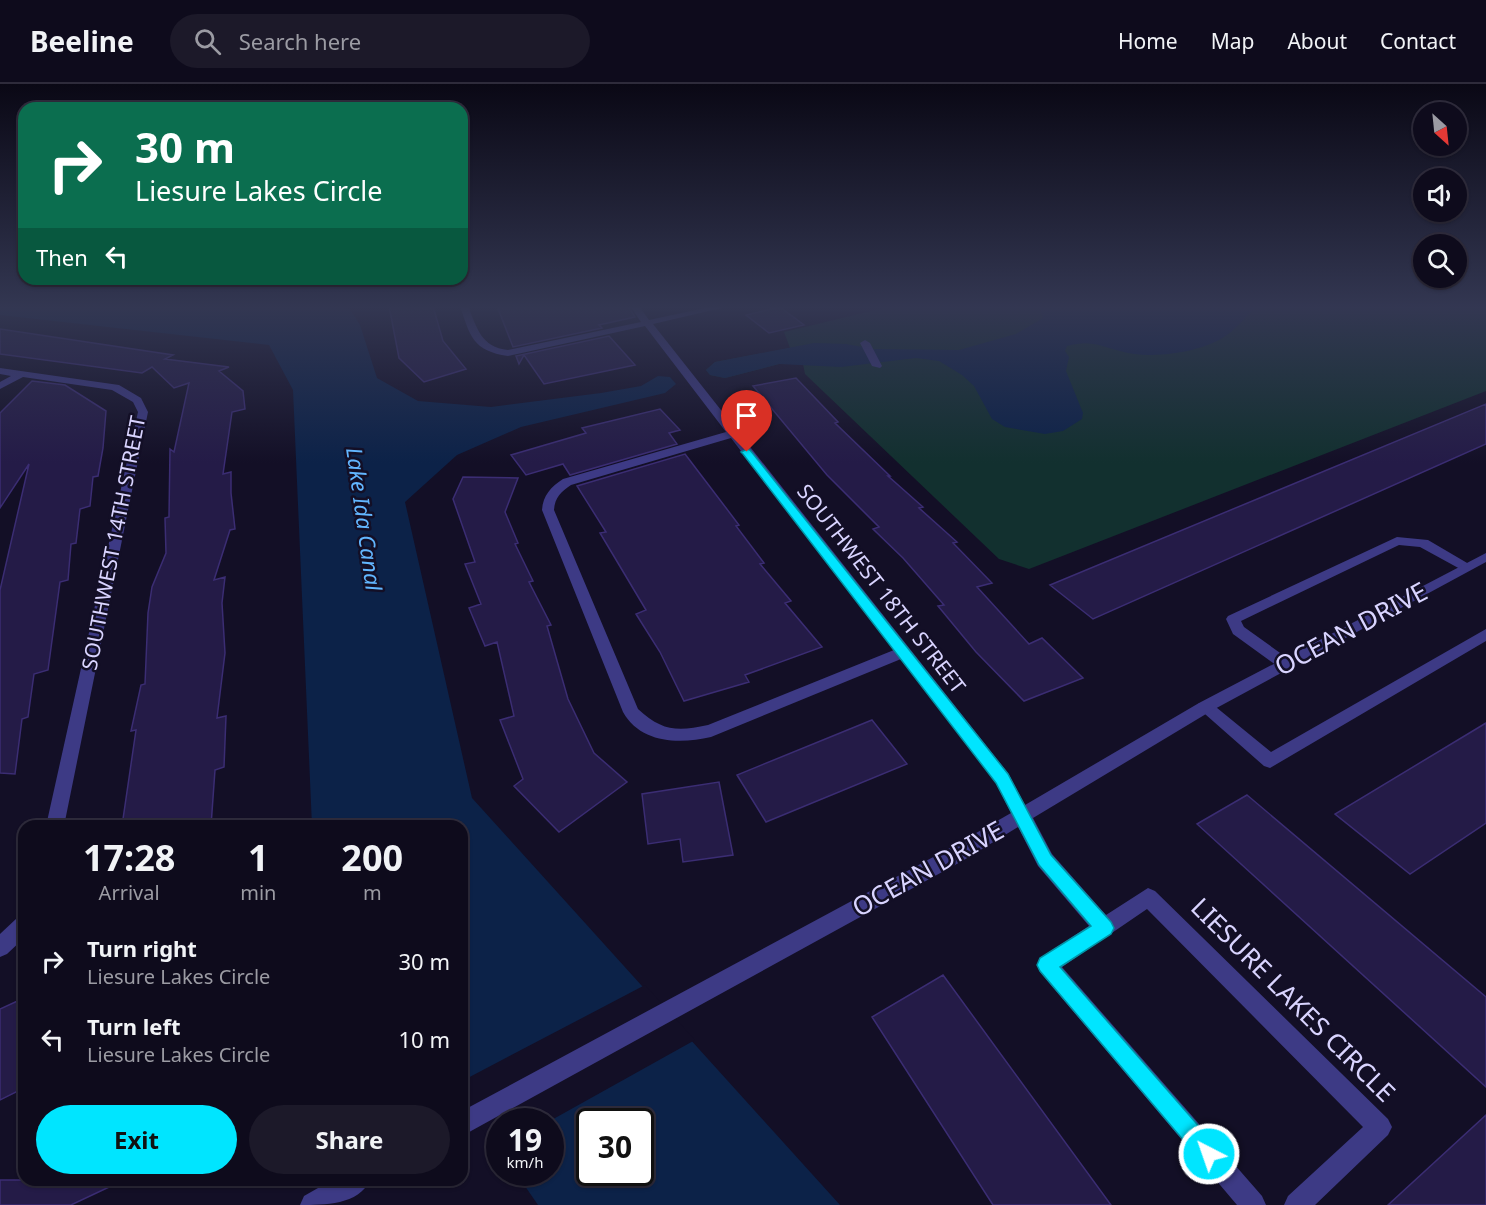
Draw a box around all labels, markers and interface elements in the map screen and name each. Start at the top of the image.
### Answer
search box [170,14,590,68]
text: Beeline [30,22,134,60]
icon: search [191,25,224,58]
text: Search here [239,26,361,56]
text: Home [1118,27,1178,55]
text: Map [1211,27,1254,55]
text: About [1287,27,1347,55]
text: Contact [1380,27,1456,55]
north arrow [1413,102,1467,156]
map controls [1413,102,1467,288]
text: 30 m [135,118,235,175]
icon: right [36,126,114,204]
button: sound [1413,168,1467,222]
text: Liesure Lakes Circle [135,172,383,209]
button: search [1413,234,1467,288]
icon: left [100,240,133,273]
text: Then [36,242,88,272]
pin [721,390,772,452]
icon: arrive [730,399,763,432]
street label: SOUTHWEST 14TH STREET [75,413,151,672]
water label: Lake Ida Canal [340,445,390,594]
street label: SOUTHWEST 18TH STREET [791,478,973,699]
street label: OCEAN DRIVE [1268,573,1433,684]
street label: OCEAN DRIVE [845,812,1010,925]
text: 17:28 [83,833,175,882]
text: 1 [248,833,269,882]
text: 200 [341,833,403,882]
text: Arrival [99,879,160,906]
text: min [240,879,276,906]
text: m [363,879,382,906]
street label: LIESURE LAKES CIRCLE [1184,889,1404,1109]
text: Turn right [87,933,197,963]
icon: right [36,945,69,978]
text: 30 m [399,946,450,976]
text: Liesure Lakes Circle [87,963,270,990]
text: Turn left [87,1011,181,1041]
icon: left [36,1023,69,1056]
text: 10 m [399,1024,450,1054]
text: Liesure Lakes Circle [87,1041,270,1068]
button: Exit [36,1105,237,1174]
button: Share [249,1105,450,1174]
speed limit sign: 30 [576,1108,654,1186]
text: 19 [508,1119,542,1160]
position arrow [1177,1122,1241,1186]
text: km/h [507,1152,543,1172]

